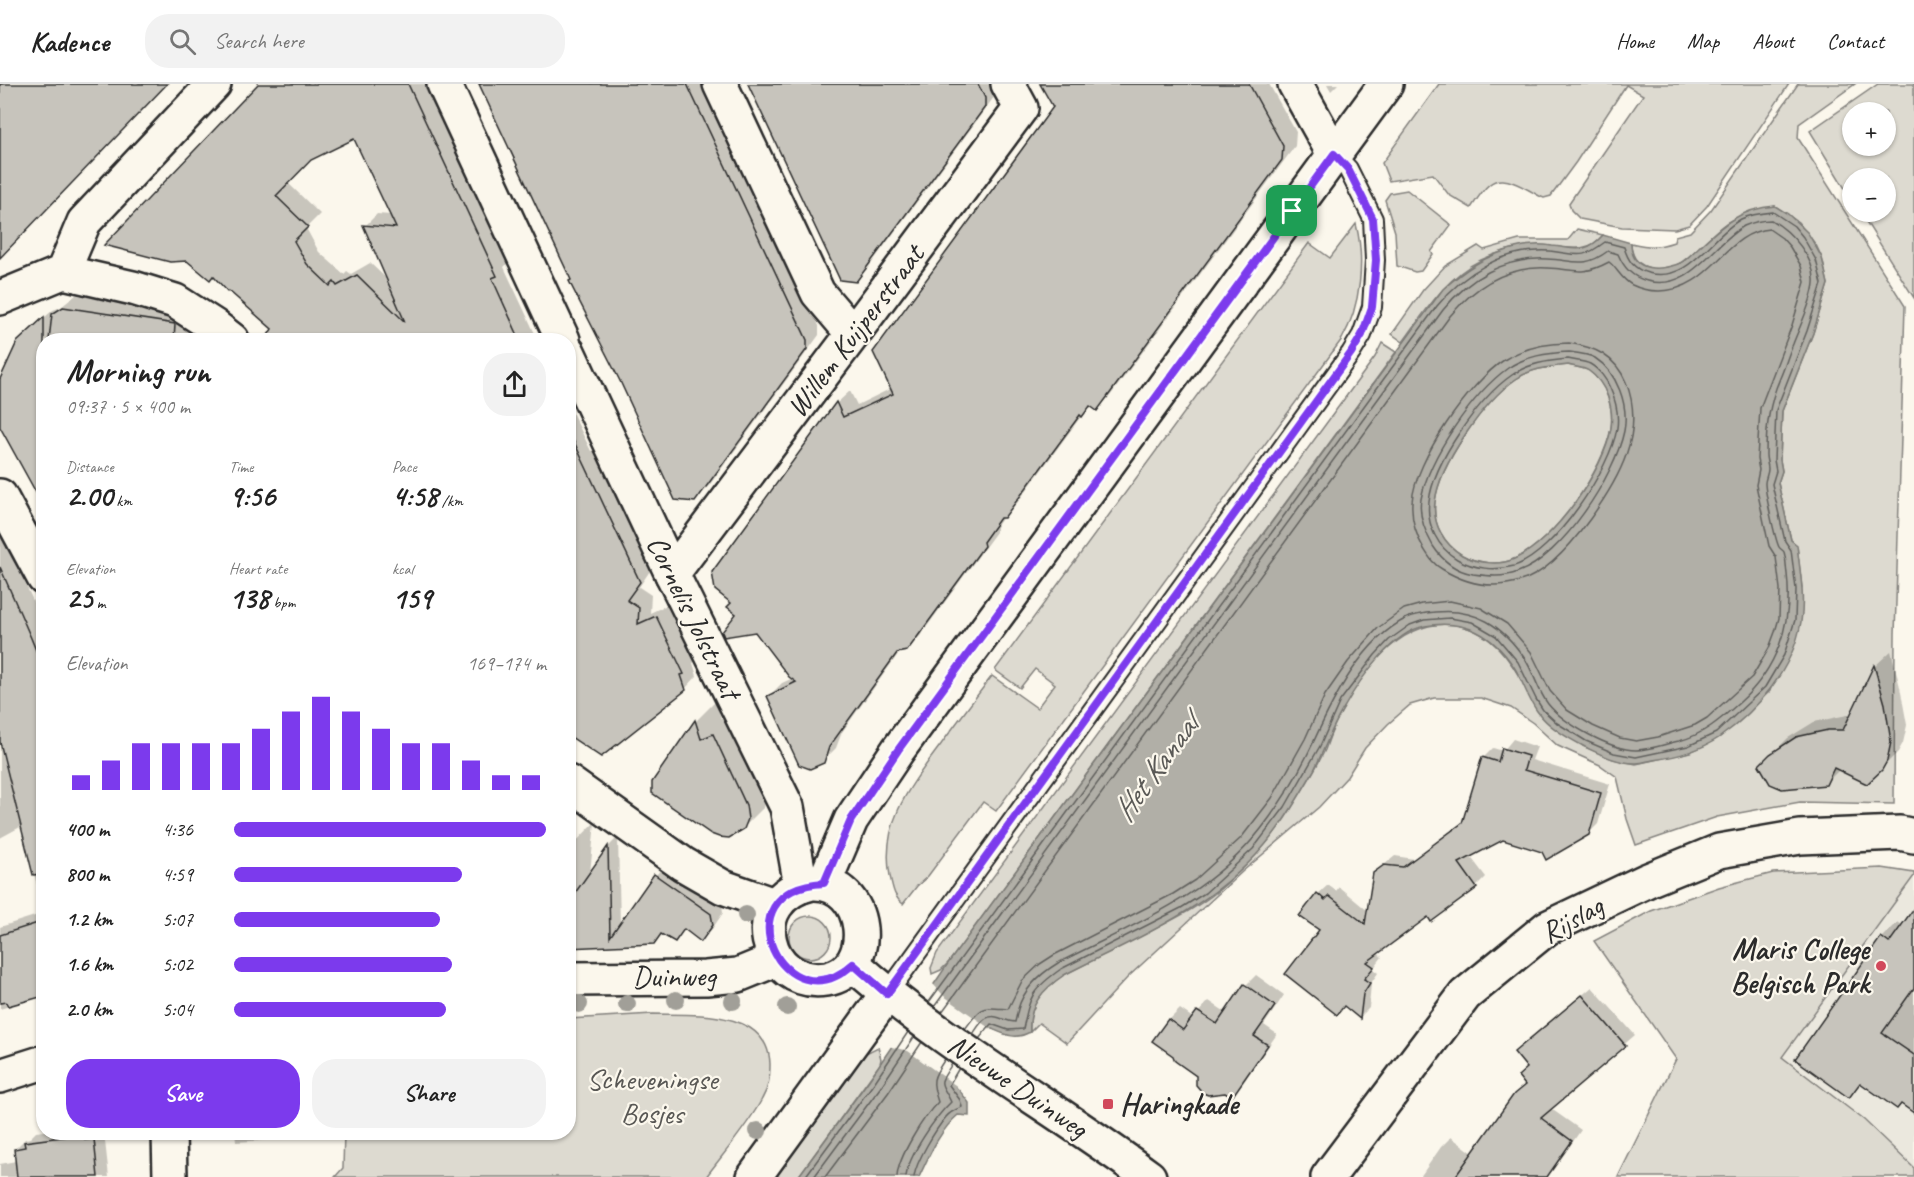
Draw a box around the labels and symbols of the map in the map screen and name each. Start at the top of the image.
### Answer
pin [1266,185,1317,236]
street label: Willem Kuijperstraat [778,235,934,425]
street label: Cornelis Jolstraat [638,529,752,708]
water label: Het Kanaal [1103,699,1214,829]
street label: Rijslag [1534,886,1611,952]
place label: Maris College Belgisch Park [1731,930,1872,1002]
street label: Duinweg [632,956,718,996]
marker: Maris College Belgisch Park [1874,959,1888,973]
street label: Nieuwe Duinweg [941,1025,1096,1148]
park label: Scheveningse Bosjes [587,1060,720,1132]
place label: Haringkade [1120,1085,1241,1123]
marker: Haringkade [1101,1097,1115,1111]

